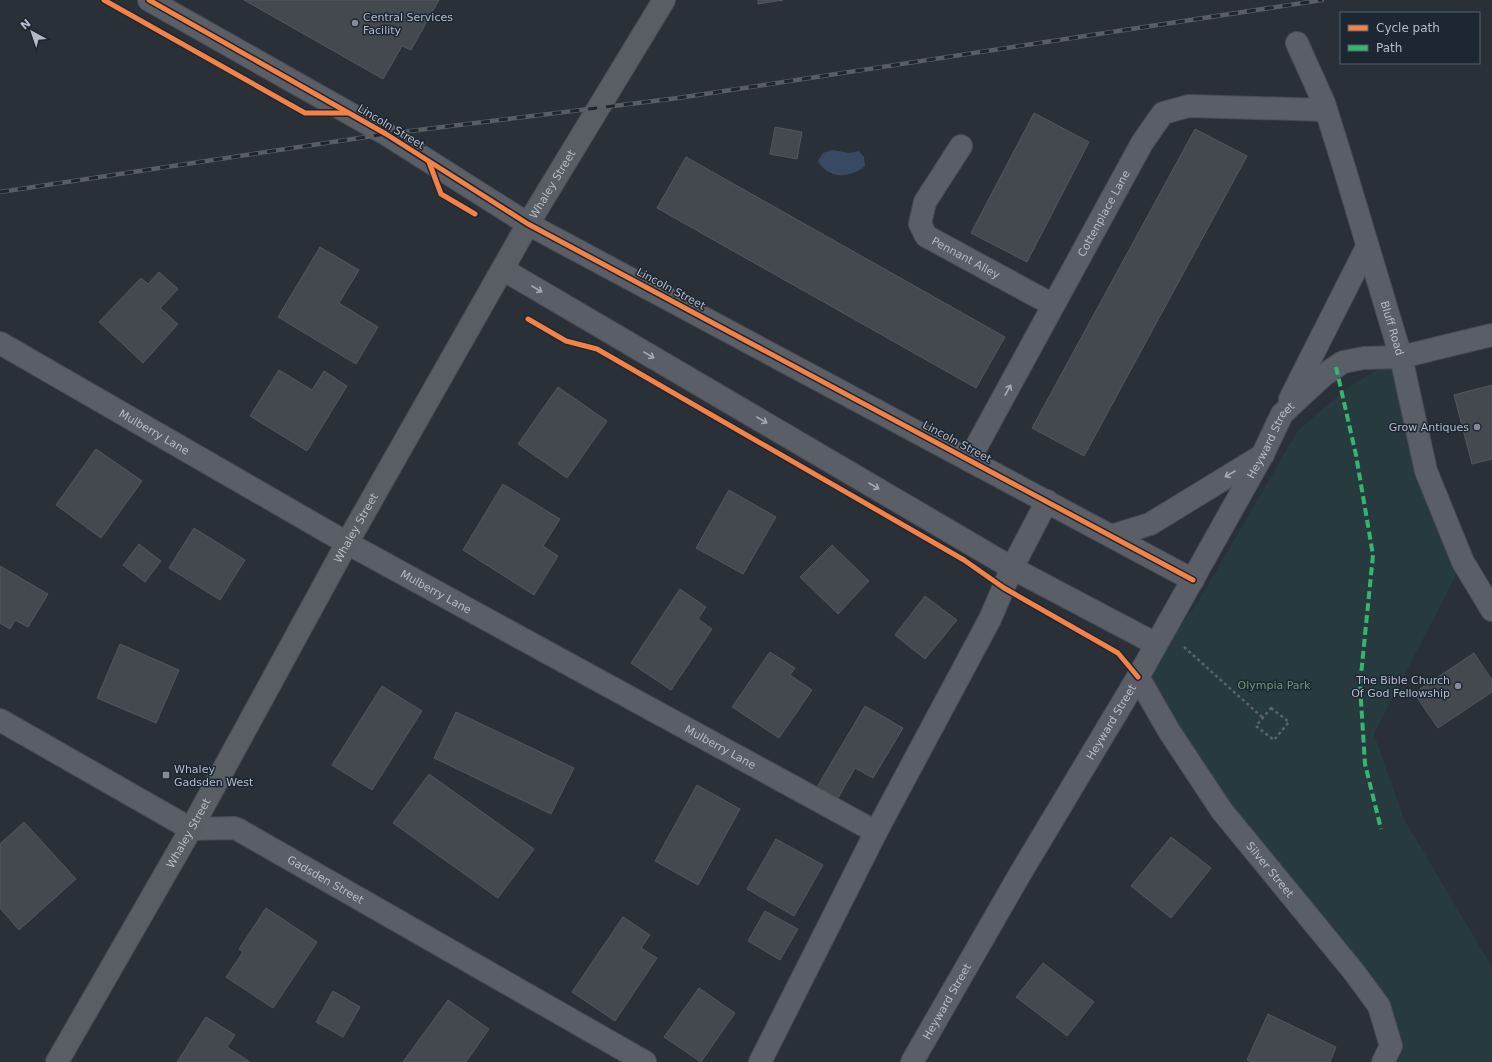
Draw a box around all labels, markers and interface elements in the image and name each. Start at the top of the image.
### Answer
place label: Central Services Facility [363,11,453,37]
north arrow [12,12,52,52]
legend [1340,12,1480,64]
text: N [18,17,34,33]
marker: Central Services Facility [350,18,360,28]
text: Cycle path [1376,21,1440,35]
text: Path [1376,41,1402,55]
street label: Lincoln Street [355,102,427,152]
street label: Whaley Street [526,147,578,221]
street label: Cottenplace Lane [1075,168,1133,259]
street label: Pennant Alley [930,234,1003,282]
street label: Lincoln Street [634,265,708,313]
one-way arrow [531,286,543,294]
street label: Bluff Road [1378,299,1407,357]
one-way arrow [643,351,655,359]
one-way arrow [1004,384,1012,396]
street label: Heyward Street [1244,399,1297,481]
street label: Mulberry Lane [117,407,192,457]
one-way arrow [756,417,768,425]
street label: Lincoln Street [920,418,994,466]
place label: Grow Antiques [1389,421,1469,434]
marker: Grow Antiques [1472,422,1482,432]
one-way arrow [1224,470,1236,478]
one-way arrow [868,482,880,490]
street label: Whaley Street [331,490,381,565]
street label: Mulberry Lane [398,567,474,616]
place label: The Bible Church Of God Fellowship [1351,674,1450,700]
park label: Olympia Park [1238,679,1311,692]
street label: Heyward Street [1083,681,1139,762]
marker: The Bible Church Of God Fellowship [1453,681,1463,691]
street label: Mulberry Lane [683,722,758,772]
place label: Whaley Gadsden West [174,763,254,789]
marker: Whaley Gadsden West [161,770,171,780]
street label: Whaley Street [164,795,213,870]
street label: Silver Street [1243,839,1297,900]
street label: Gadsden Street [285,853,367,907]
street label: Heyward Street [920,960,974,1042]

